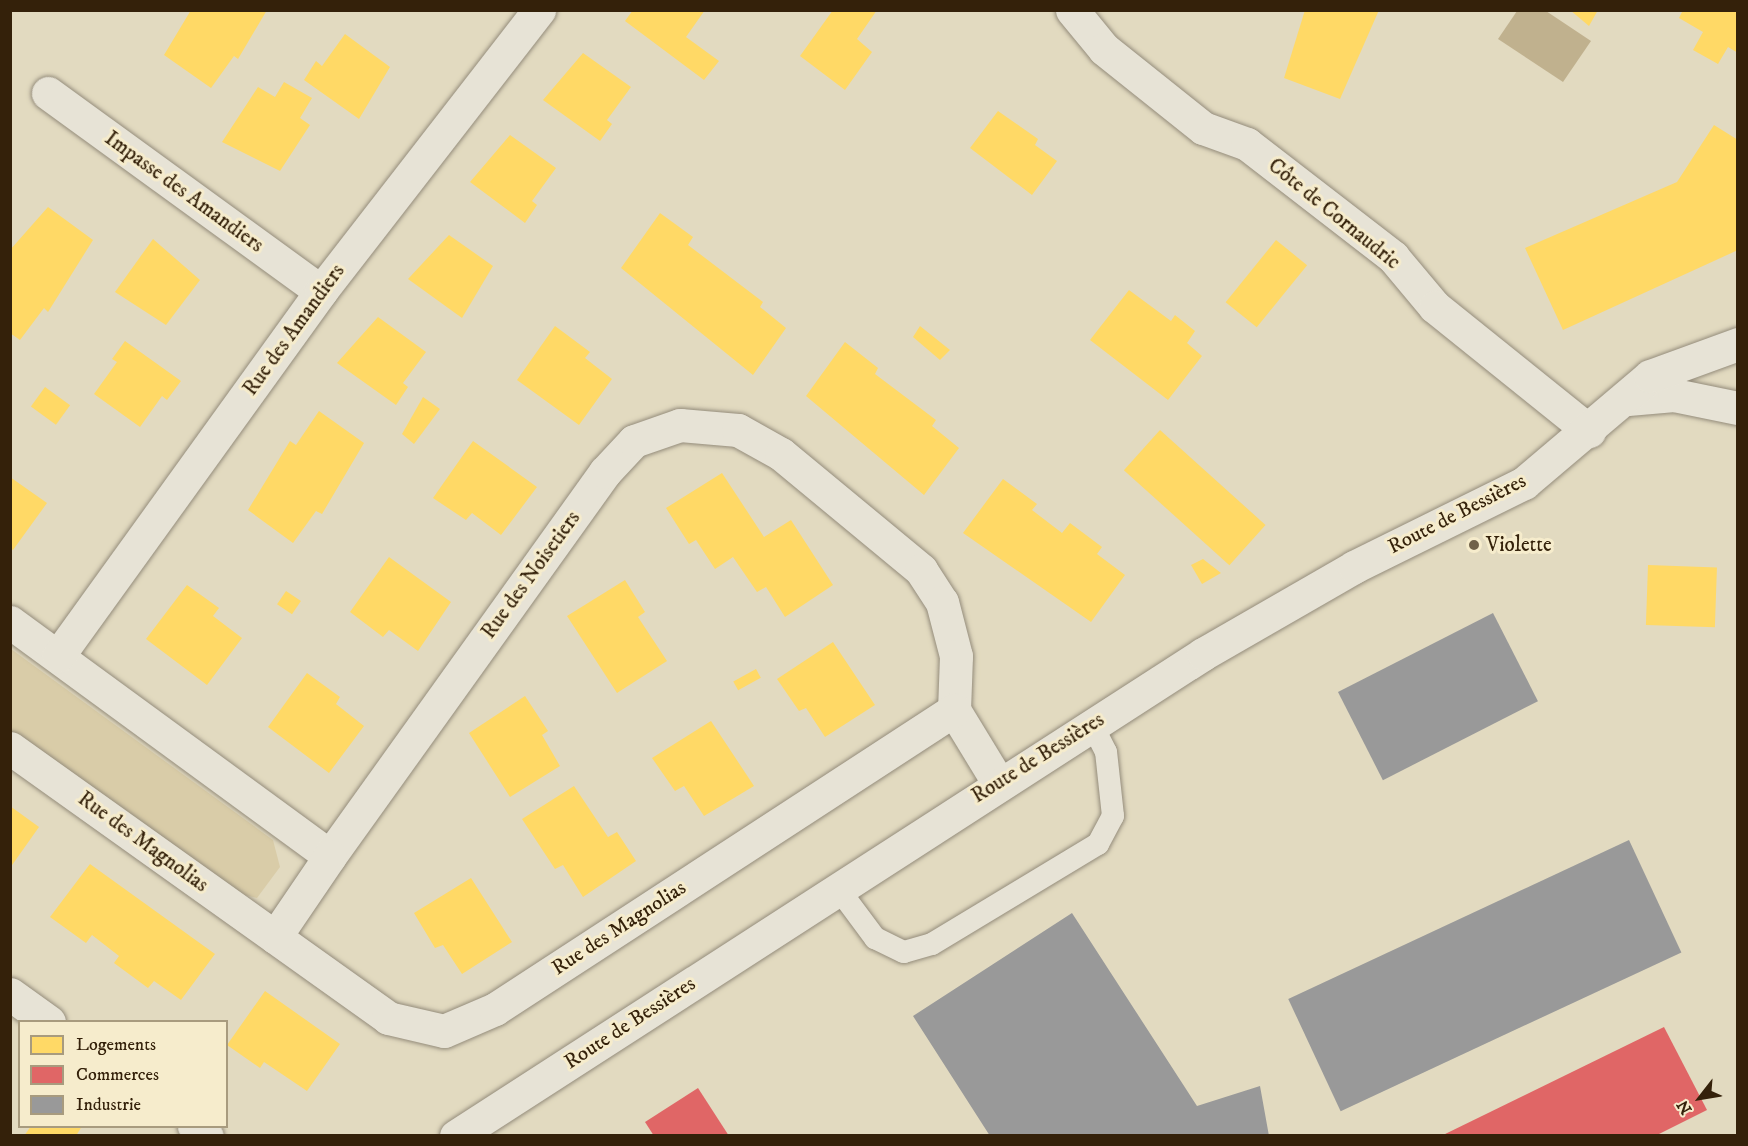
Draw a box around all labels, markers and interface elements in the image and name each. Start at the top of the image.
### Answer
street label: Impasse des Amandiers [100,126,268,258]
street label: Côte de Cornaudric [1263,153,1405,275]
street label: Rue des Amandiers [238,259,350,401]
street label: Route de Bessières [1384,468,1530,560]
street label: Rue des Noisetiers [476,506,586,644]
place label: Violette [1486,532,1552,558]
marker: Violette [1467,538,1481,552]
street label: Route de Bessières [967,707,1109,809]
street label: Rue des Magnolias [73,786,213,898]
street label: Rue des Magnolias [547,875,691,981]
street label: Route de Bessières [560,971,700,1075]
legend [18,1020,228,1128]
text: Logements [76,1034,156,1056]
text: Commerces [76,1064,159,1086]
north arrow [1670,1068,1730,1128]
text: Industrie [76,1094,141,1116]
text: N [1673,1096,1697,1118]

